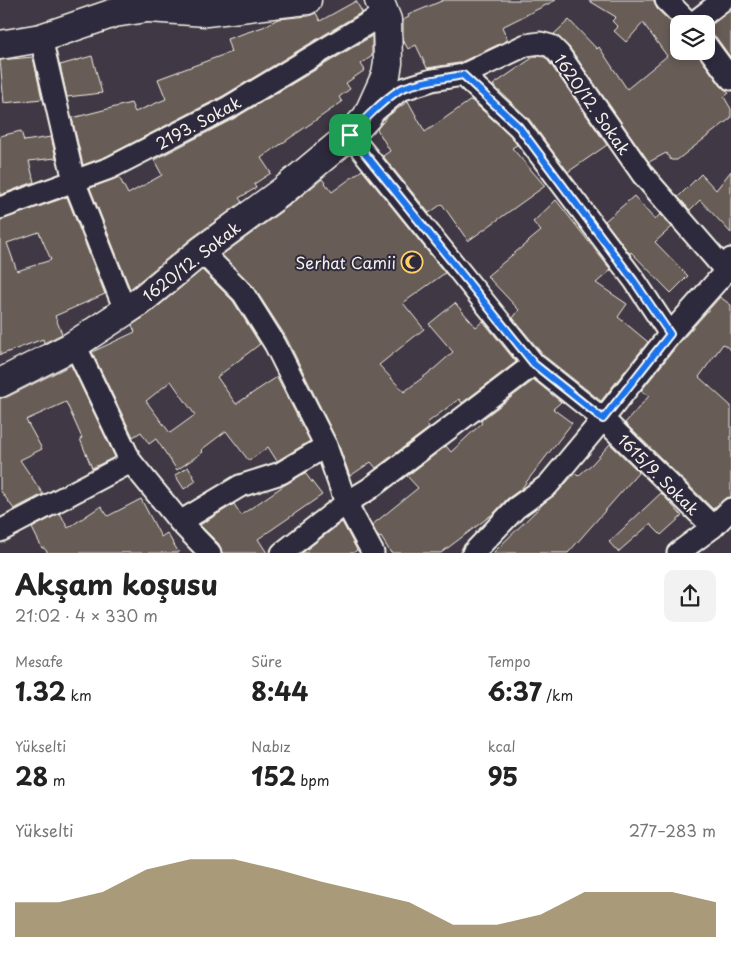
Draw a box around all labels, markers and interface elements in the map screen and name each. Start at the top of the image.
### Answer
map controls [670,15,715,60]
button: layers [670,15,715,60]
street label: 1620/12. Sokak [549,49,637,159]
street label: 2193. Sokak [151,89,245,155]
pin [329,114,371,156]
icon: arrive [336,121,364,149]
street label: 1620/12. Sokak [137,215,245,307]
place label: Serhat Camii [295,250,396,274]
mosque icon: Serhat Camii [400,250,424,274]
street label: 1615/9. Sokak [613,428,705,520]
text: Akşam koşusu [15,562,218,605]
button: share [664,570,716,622]
text: 21:02 · 4 × 330 m [15,603,158,627]
text: Mesafe [15,651,63,672]
text: Süre [251,651,282,672]
text: Tempo [488,651,530,672]
text: 1.32 [15,672,66,710]
text: 8:44 [251,672,309,710]
text: 6:37 [488,672,542,710]
text: km [66,685,92,706]
text: /km [542,685,573,706]
text: Yükselti [15,736,66,757]
text: Nabız [251,736,290,757]
text: kcal [488,736,516,757]
text: 28 [15,757,48,795]
text: 152 [251,757,296,795]
text: 95 [488,757,518,795]
text: m [48,770,66,791]
text: bpm [296,770,330,791]
text: Yükselti [15,818,73,842]
text: 277–283 m [629,818,716,842]

